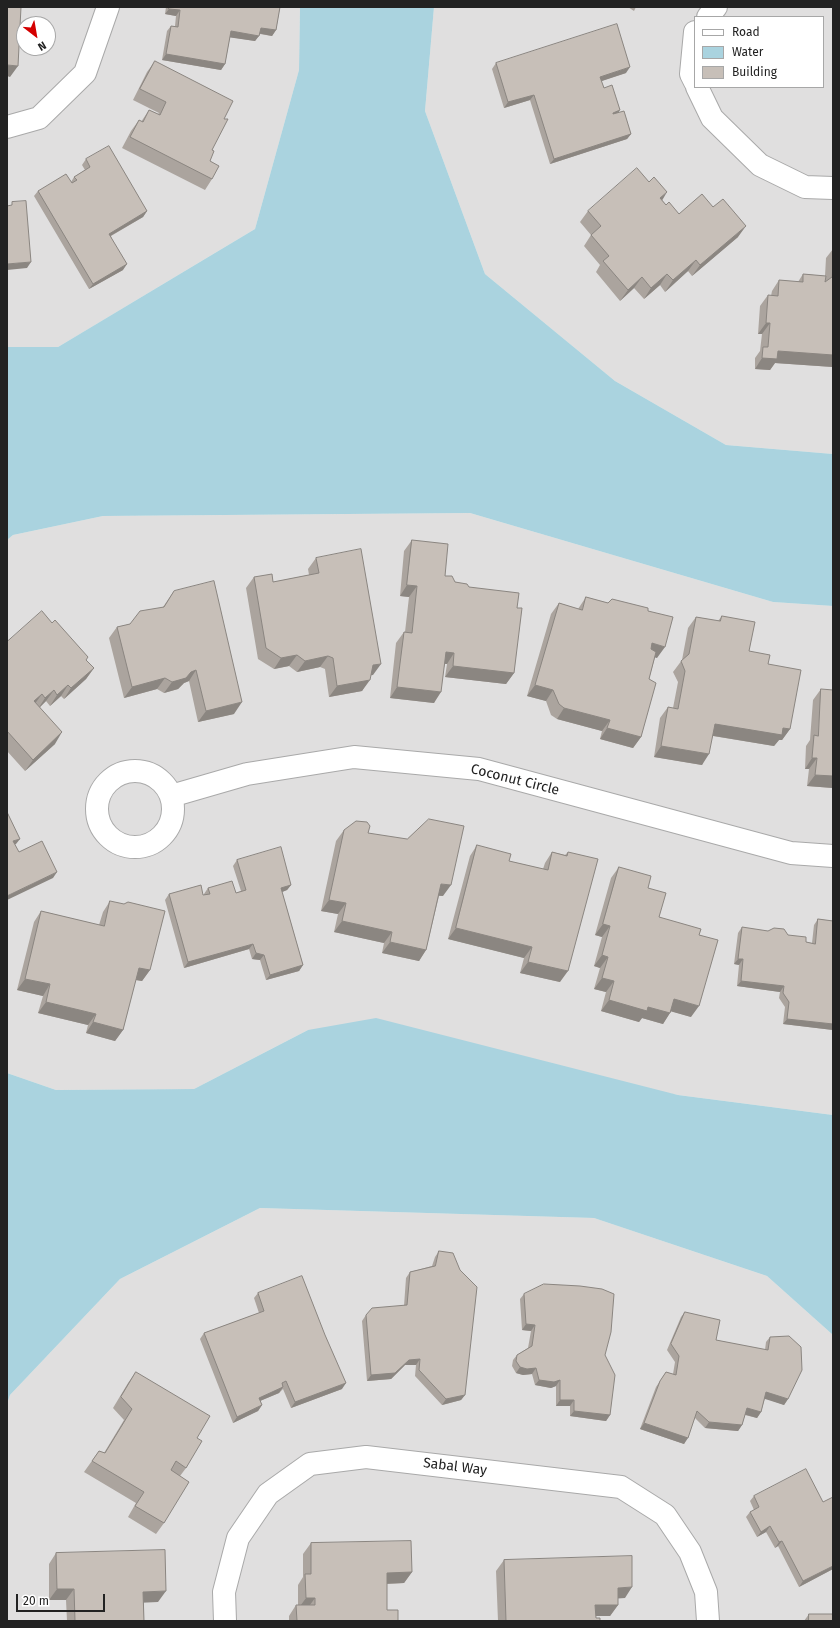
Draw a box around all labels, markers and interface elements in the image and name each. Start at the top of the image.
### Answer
north arrow [16,16,56,56]
legend [694,16,824,88]
text: Road [732,25,760,39]
text: N [35,38,48,53]
text: Water [732,45,763,59]
text: Building [732,65,777,79]
street label: Coconut Circle [469,761,561,799]
street label: Sabal Way [422,1455,488,1479]
scale bar [18,1586,107,1612]
text: 20 m [23,1594,49,1608]

